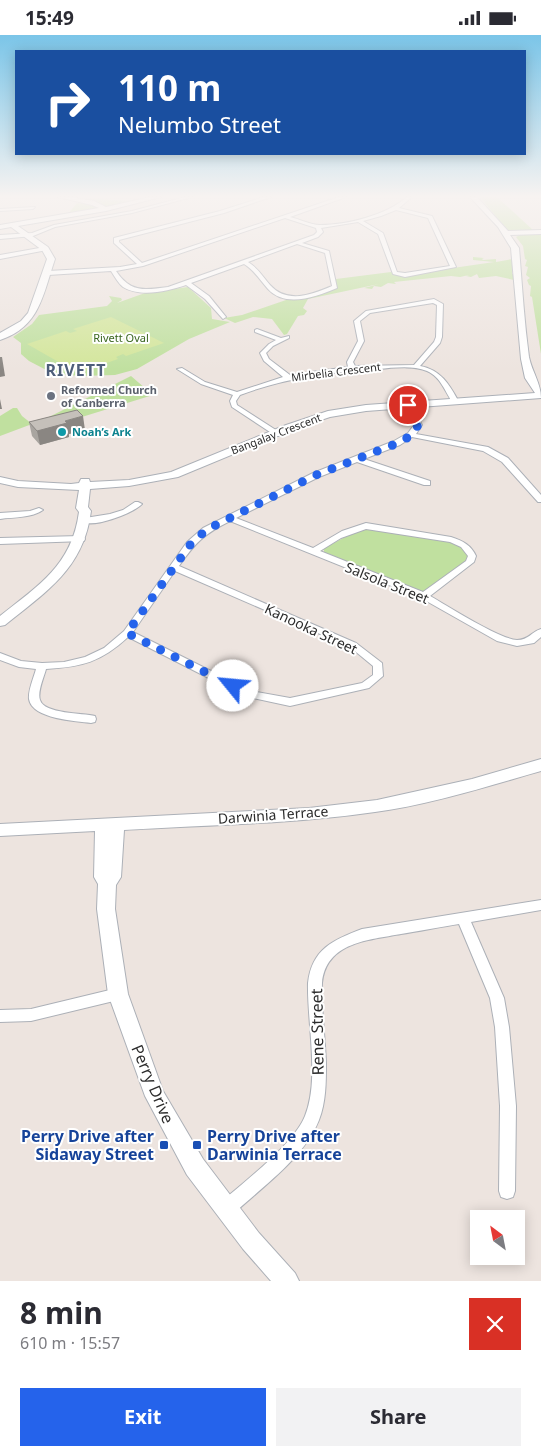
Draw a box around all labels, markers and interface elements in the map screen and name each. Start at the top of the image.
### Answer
text: 15:49 [25,5,74,31]
text: 110 m [118,64,221,111]
icon: right [35,70,100,135]
text: Nelumbo Street [118,109,281,139]
park label: Rivett Oval [93,330,149,345]
district label: RIVETT [46,359,106,381]
street label: Mirbelia Crescent [290,359,382,384]
place label: Reformed Church of Canberra [61,382,157,410]
pin [387,384,429,426]
marker: Reformed Church of Canberra [45,390,57,402]
icon: arrive [394,391,422,419]
street label: Bangalay Crescent [229,409,323,458]
place label: Noah’s Ark [72,424,131,439]
marker: Noah’s Ark [56,426,68,438]
street label: Salsola Street [343,557,432,608]
street label: Kanooka Street [262,599,361,658]
position arrow [206,659,258,711]
street label: Darwinia Terrace [217,801,329,828]
street label: Rene Street [305,988,329,1076]
street label: Perry Drive [127,1041,179,1127]
place label: Perry Drive after Sidaway Street [21,1125,154,1165]
place label: Perry Drive after Darwinia Terrace [207,1125,342,1165]
marker: Perry Drive after Sidaway Street [158,1139,170,1151]
marker: Perry Drive after Darwinia Terrace [191,1139,203,1151]
north arrow [470,1210,525,1265]
map controls [470,1210,525,1265]
text: 8 min [20,1292,103,1333]
button: close [469,1298,521,1350]
text: 610 m · 15:57 [20,1332,120,1354]
button: Exit [20,1388,266,1446]
button: Share [276,1388,521,1446]

